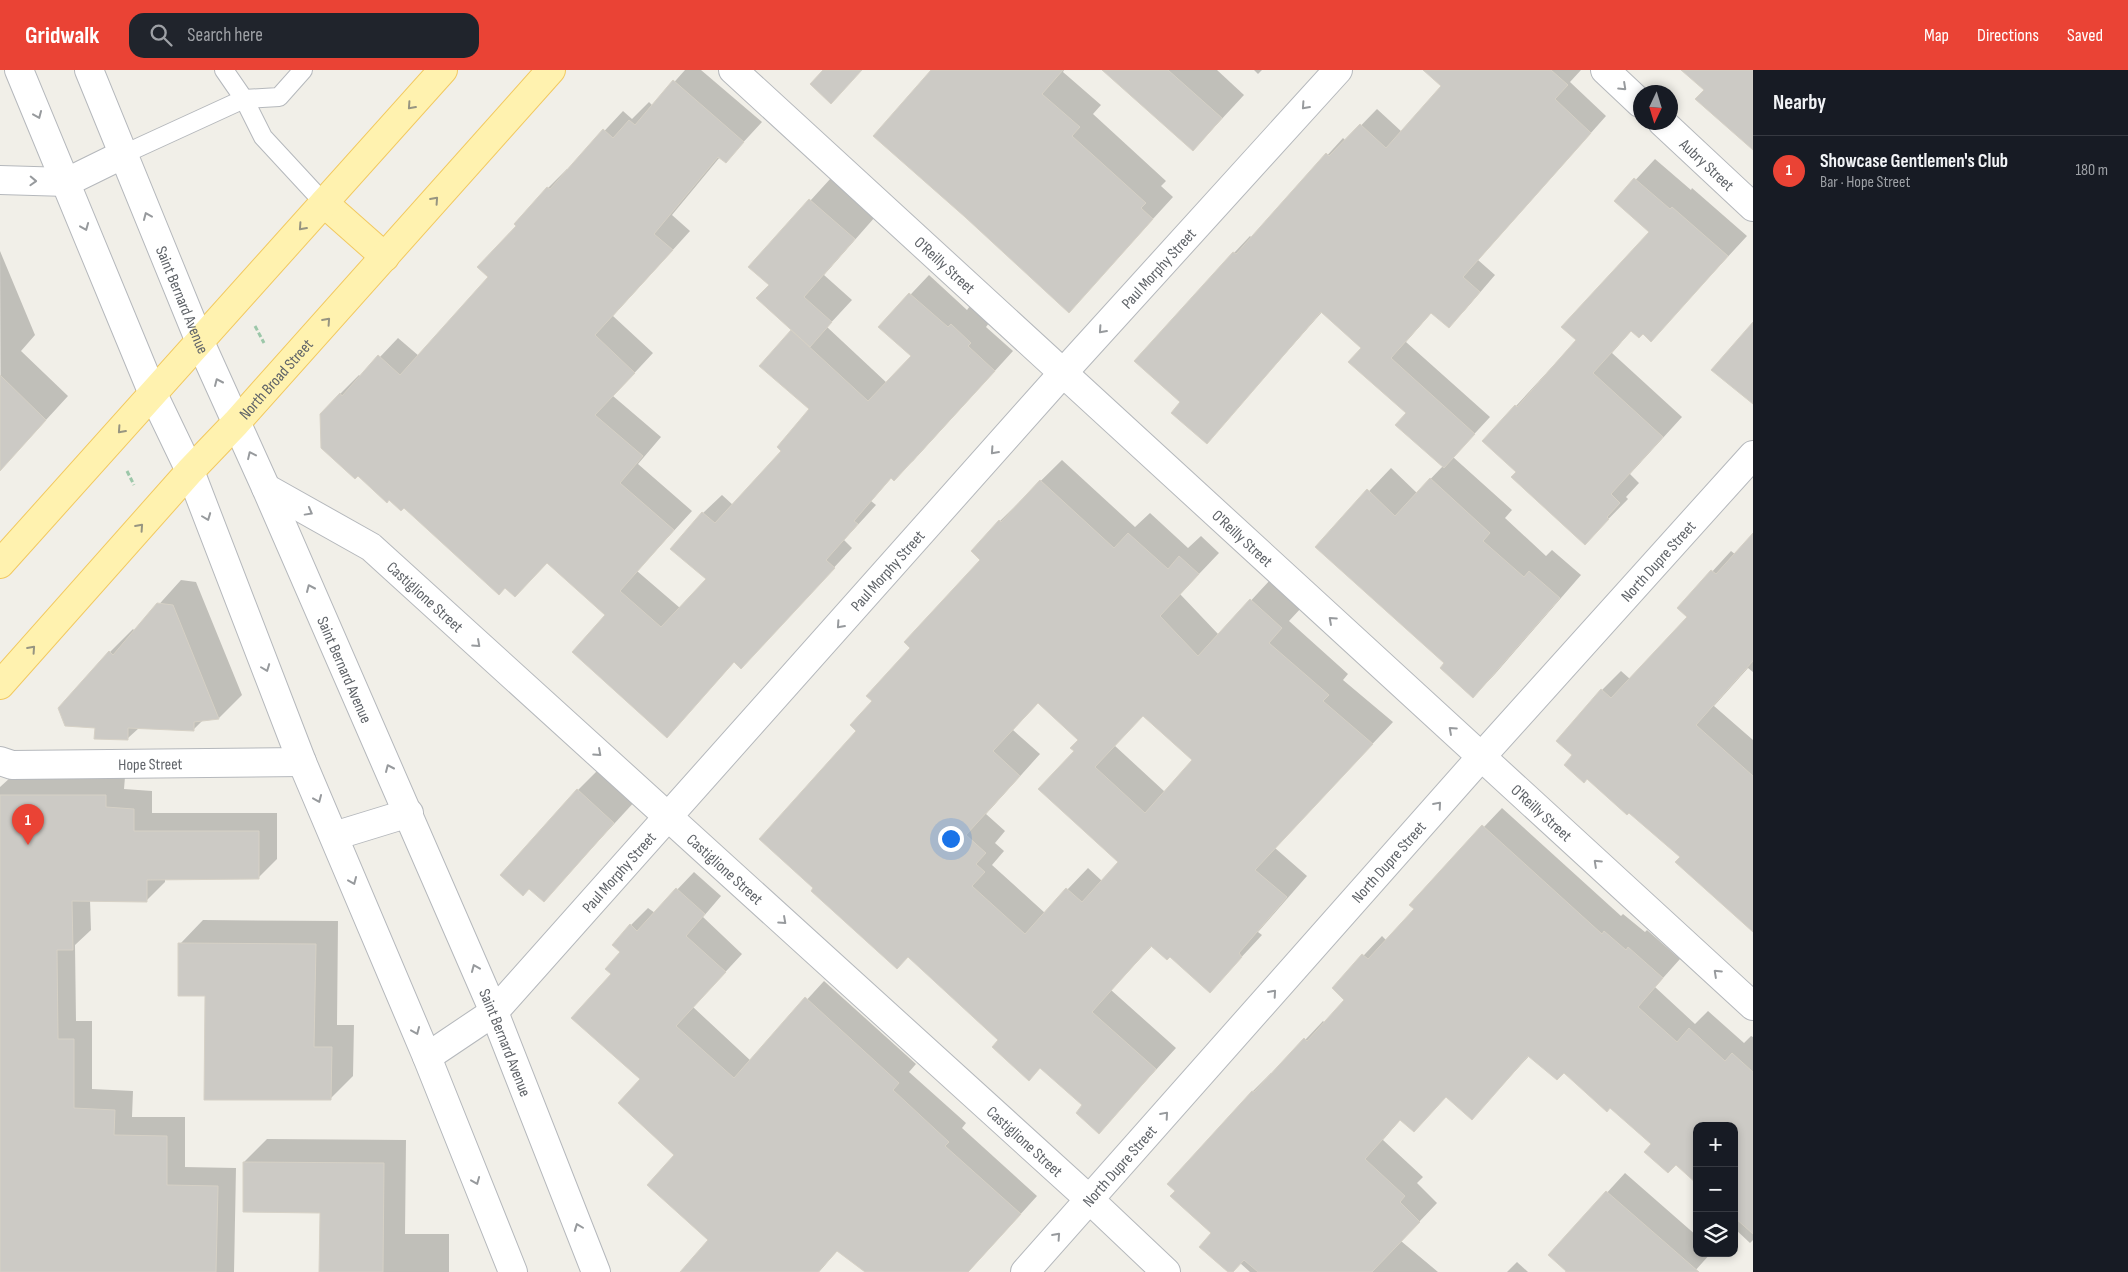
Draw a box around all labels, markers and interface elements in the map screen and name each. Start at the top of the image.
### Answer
search box [129,13,479,58]
text: Gridwalk [25,21,99,50]
icon: search [147,21,175,49]
text: Search here [187,24,263,47]
text: Map [1924,25,1949,46]
text: Directions [1977,25,2039,46]
text: Saved [2067,25,2103,46]
one-way arrow [1617,81,1626,90]
north arrow [1633,85,1678,130]
text: Nearby [1773,90,1826,115]
one-way arrow [407,101,416,110]
one-way arrow [1302,101,1311,110]
one-way arrow [32,110,43,119]
street label: Aubry Street [1674,135,1738,195]
text: Showcase Gentlemen's Club [1820,150,2008,173]
text: 1 [1786,161,1792,180]
text: 180 m [2075,161,2108,180]
text: Bar · Hope Street [1820,173,1910,192]
one-way arrow [30,176,38,186]
one-way arrow [429,196,438,205]
one-way arrow [143,212,154,221]
one-way arrow [299,222,308,231]
one-way arrow [80,223,90,231]
street label: Paul Morphy Street [1118,225,1201,313]
street label: O'Reilly Street [910,233,979,298]
street label: Saint Bernard Avenue [151,244,212,357]
one-way arrow [321,317,330,326]
one-way arrow [1099,325,1108,334]
street label: North Broad Street [236,336,317,424]
one-way arrow [214,378,224,387]
one-way arrow [118,425,127,434]
one-way arrow [991,446,1000,455]
one-way arrow [247,451,258,460]
one-way arrow [303,506,312,516]
street label: O'Reilly Street [1208,506,1276,572]
one-way arrow [201,512,211,521]
street label: North Dupre Street [1618,517,1700,606]
one-way arrow [134,524,143,533]
street label: Paul Morphy Street [847,527,929,616]
street label: Castiglione Street [382,558,467,637]
one-way arrow [305,584,316,593]
street label: Saint Bernard Avenue [312,614,375,726]
one-way arrow [1328,617,1337,626]
one-way arrow [837,620,846,629]
one-way arrow [472,638,481,647]
one-way arrow [27,645,36,654]
one-way arrow [260,663,270,672]
one-way arrow [1448,727,1457,736]
one-way arrow [592,747,601,756]
street label: Hope Street [118,755,183,775]
one-way arrow [385,764,396,773]
street label: O'Reilly Street [1507,781,1575,846]
one-way arrow [312,794,323,803]
one-way arrow [1432,802,1441,811]
pin: 1 [12,804,44,845]
street label: North Dupre Street [1348,818,1430,907]
your location [938,826,964,852]
street label: Paul Morphy Street [579,829,661,917]
street label: Castiglione Street [682,830,766,909]
one-way arrow [1594,860,1603,869]
one-way arrow [346,876,357,885]
one-way arrow [777,915,786,924]
one-way arrow [471,964,482,973]
one-way arrow [1714,970,1723,979]
street label: Saint Bernard Avenue [474,986,534,1100]
one-way arrow [1267,989,1276,998]
one-way arrow [409,1026,420,1035]
street label: Castiglione Street [982,1103,1066,1182]
one-way arrow [1160,1111,1169,1120]
street label: North Dupre Street [1079,1122,1161,1211]
map controls [1693,1122,1738,1257]
button: + [1693,1122,1738,1167]
button: − [1693,1167,1738,1212]
one-way arrow [471,1177,481,1185]
button: layers [1693,1212,1738,1257]
one-way arrow [574,1223,584,1231]
one-way arrow [1051,1232,1060,1241]

